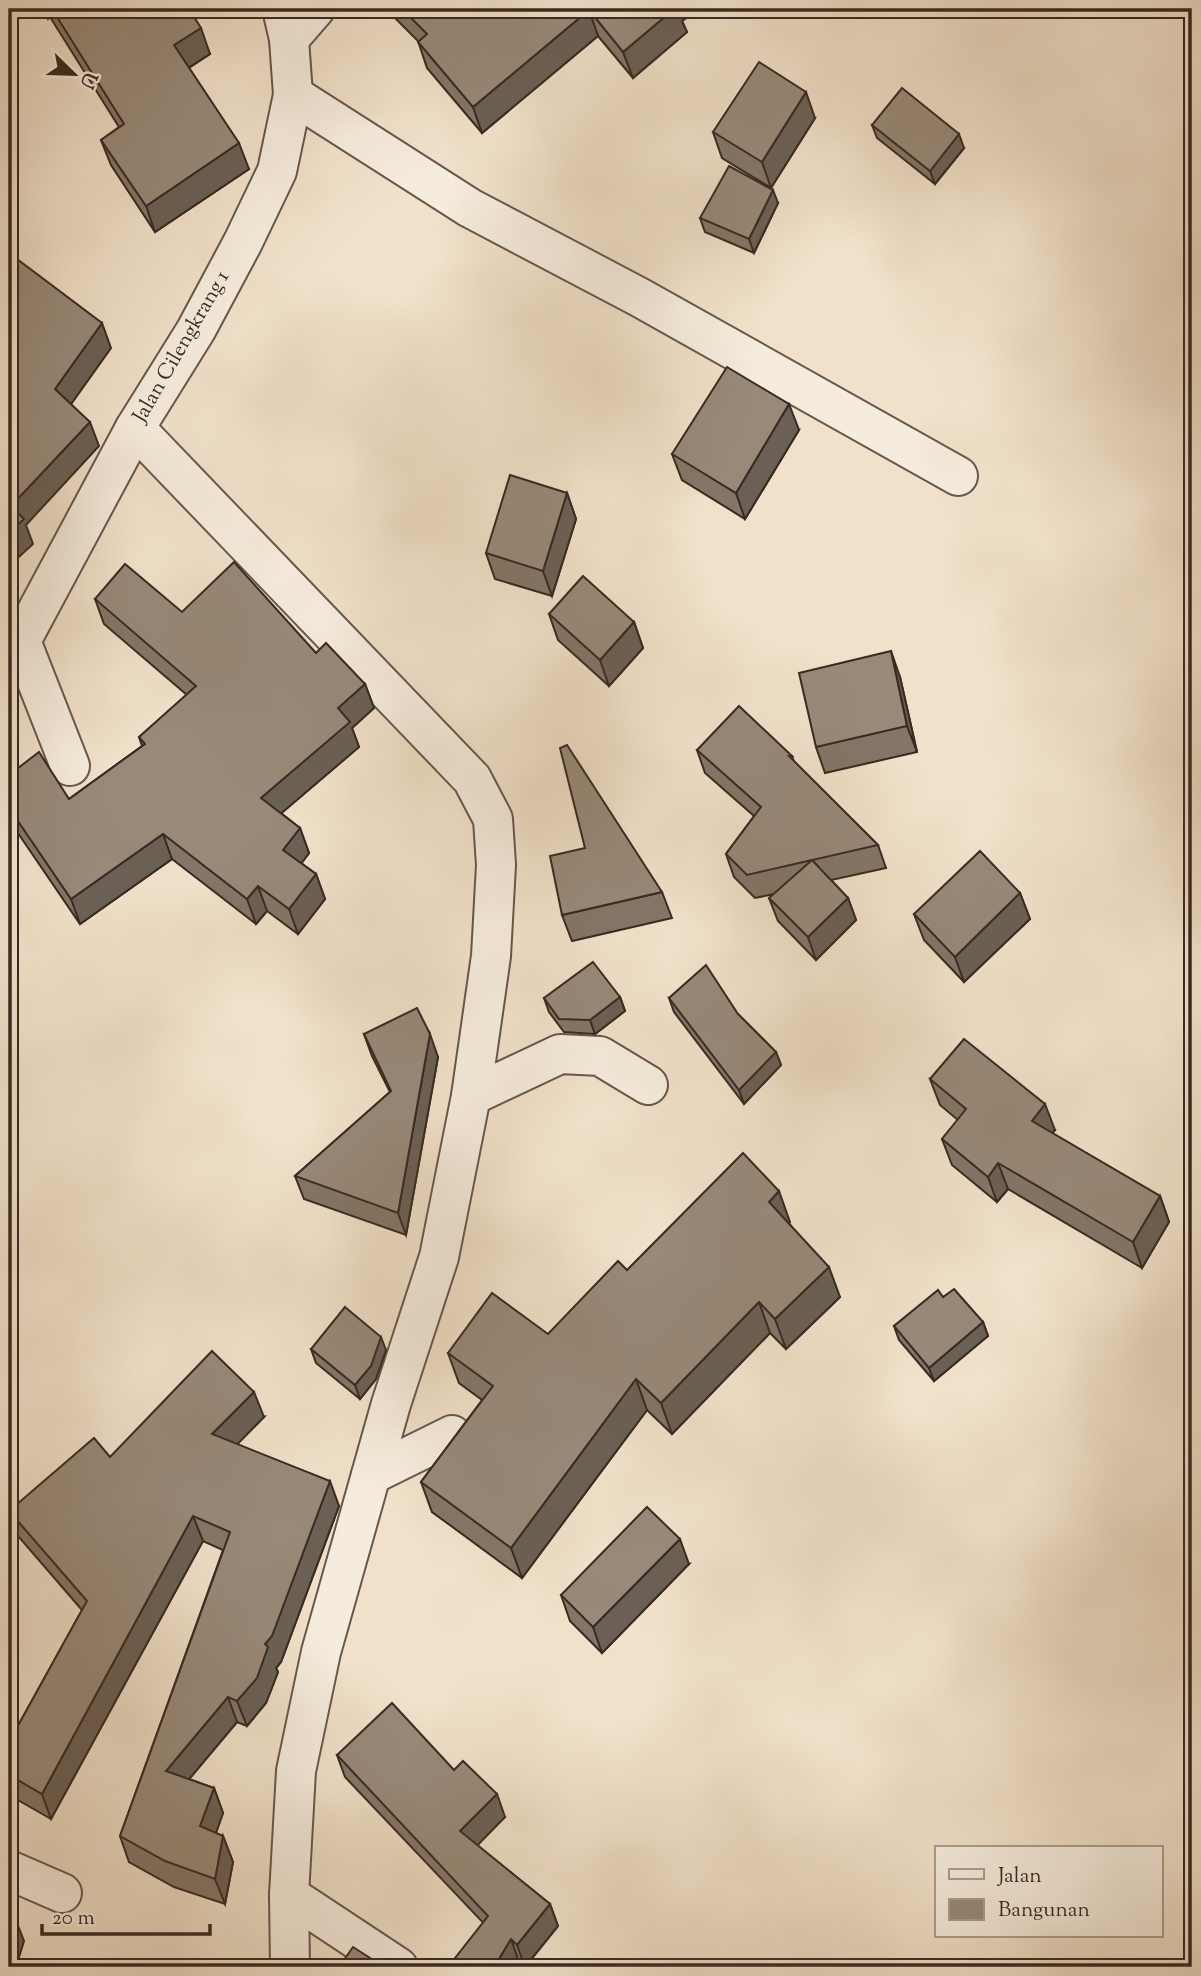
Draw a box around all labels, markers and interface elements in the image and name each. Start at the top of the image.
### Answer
north arrow [38,38,108,108]
text: U [72,67,103,93]
street label: Jalan Cilengkrang 1 [126,265,238,430]
legend [935,1846,1162,1938]
text: Jalan [997,1862,1042,1892]
scale bar [42,1892,210,1936]
text: Bangunan [998,1896,1090,1926]
text: 20 m [52,1904,95,1934]

